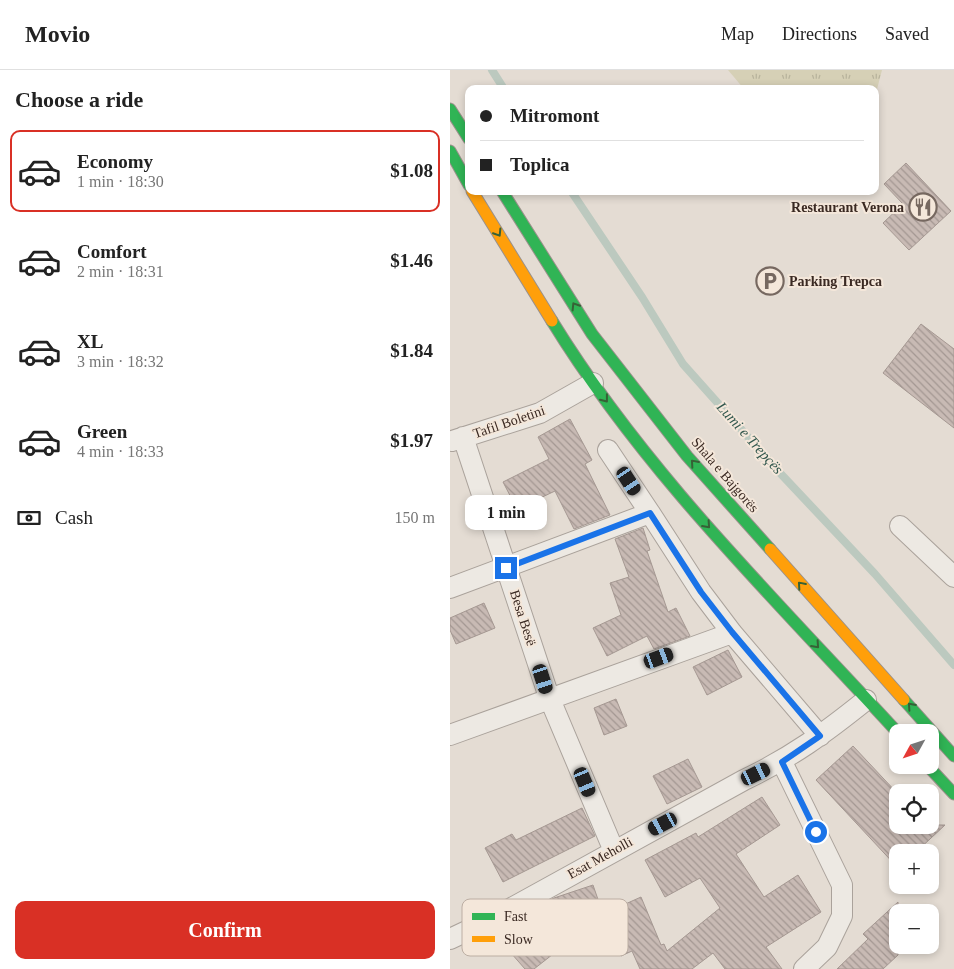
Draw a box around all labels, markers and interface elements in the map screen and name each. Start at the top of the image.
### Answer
text: Movio [25,21,90,47]
text: Map [721,24,754,44]
text: Directions [782,24,857,44]
text: Saved [885,24,929,44]
text: Choose a ride [15,87,143,112]
text: Mitromont [510,105,599,126]
icon: car [17,149,62,194]
text: Economy [77,151,153,172]
text: Toplica [510,154,570,175]
text: $1.08 [390,160,433,181]
text: 1 min · 18:30 [77,173,164,190]
restaurant icon: Restaurant Verona [908,192,938,222]
place label: Restaurant Verona [791,200,904,215]
one-way arrow [492,227,501,236]
icon: car [17,239,62,284]
text: Comfort [77,241,147,262]
text: $1.46 [390,250,433,271]
text: 2 min · 18:31 [77,263,164,280]
parking icon: Parking Trepca [755,266,785,296]
place label: Parking Trepca [789,274,882,289]
one-way arrow [571,303,581,312]
icon: car [17,329,62,374]
text: XL [77,331,103,352]
text: $1.84 [390,340,433,361]
text: 3 min · 18:32 [77,353,164,370]
one-way arrow [599,393,607,402]
water label: Lumi e Trepçës [713,398,787,477]
street label: Tafil Boletini [471,403,547,441]
icon: car [17,419,62,464]
text: Green [77,421,127,442]
text: $1.97 [390,430,433,451]
street label: Shala e Bajgorës [688,435,762,515]
text: 4 min · 18:33 [77,443,164,460]
one-way arrow [691,460,700,469]
car [614,464,643,498]
callout: 1 min [465,496,547,530]
icon: cash [15,504,43,532]
text: 1 min [487,504,525,521]
text: Cash [55,507,93,528]
text: 150 m [395,509,435,526]
one-way arrow [701,519,710,528]
route end [495,557,517,579]
one-way arrow [798,582,807,591]
street label: Besa Besë [507,588,539,648]
one-way arrow [811,639,820,648]
car [642,646,675,670]
car [531,662,554,696]
one-way arrow [907,702,916,711]
north arrow [889,724,939,774]
map controls [889,724,939,954]
car [739,761,772,787]
car [572,765,597,799]
button: locate [889,784,939,834]
car [646,810,679,838]
route start [805,821,827,843]
street label: Esat Meholli [565,834,635,882]
button: + [889,844,939,894]
legend [462,899,628,956]
button: Confirm [15,901,435,959]
button: − [889,904,939,954]
text: Fast [504,909,527,924]
text: Slow [504,932,534,947]

